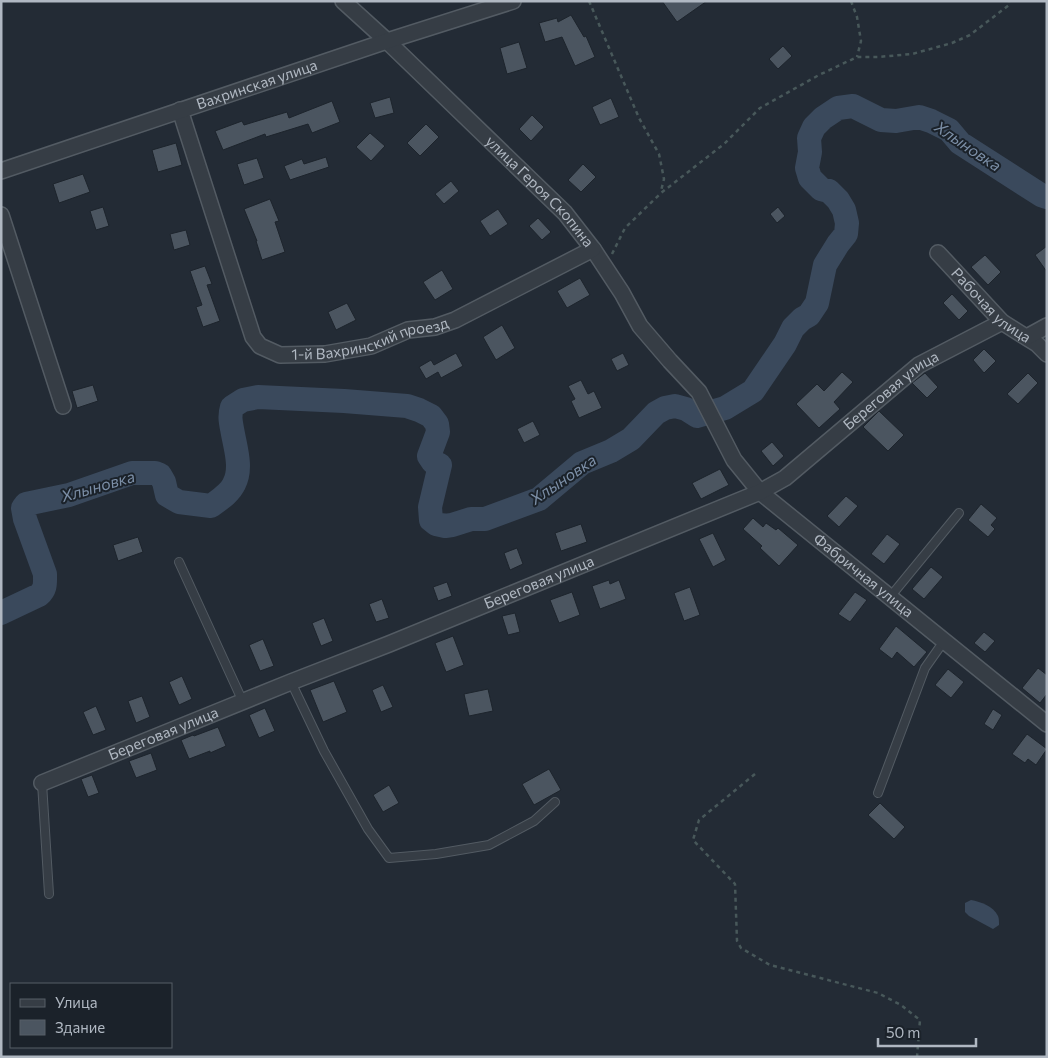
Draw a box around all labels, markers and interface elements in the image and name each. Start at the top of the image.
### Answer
street label: Вахринская улица [194,55,319,113]
water label: Хлыновка [931,116,1005,175]
street label: улица Героя Скопина [482,131,598,250]
street label: Рабочая улица [948,263,1035,346]
street label: 1-й Вахринский проезд [291,313,451,363]
street label: Береговая улица [839,347,941,433]
water label: Хлыновка [525,450,599,508]
water label: Хлыновка [58,466,137,505]
street label: Фабричная улица [810,529,918,620]
street label: Береговая улица [481,551,596,612]
street label: Береговая улица [105,702,221,763]
legend [10,983,172,1048]
text: Улица [55,993,97,1011]
scale bar [878,1016,976,1048]
text: Здание [55,1018,105,1036]
text: 50 m [886,1023,920,1041]

